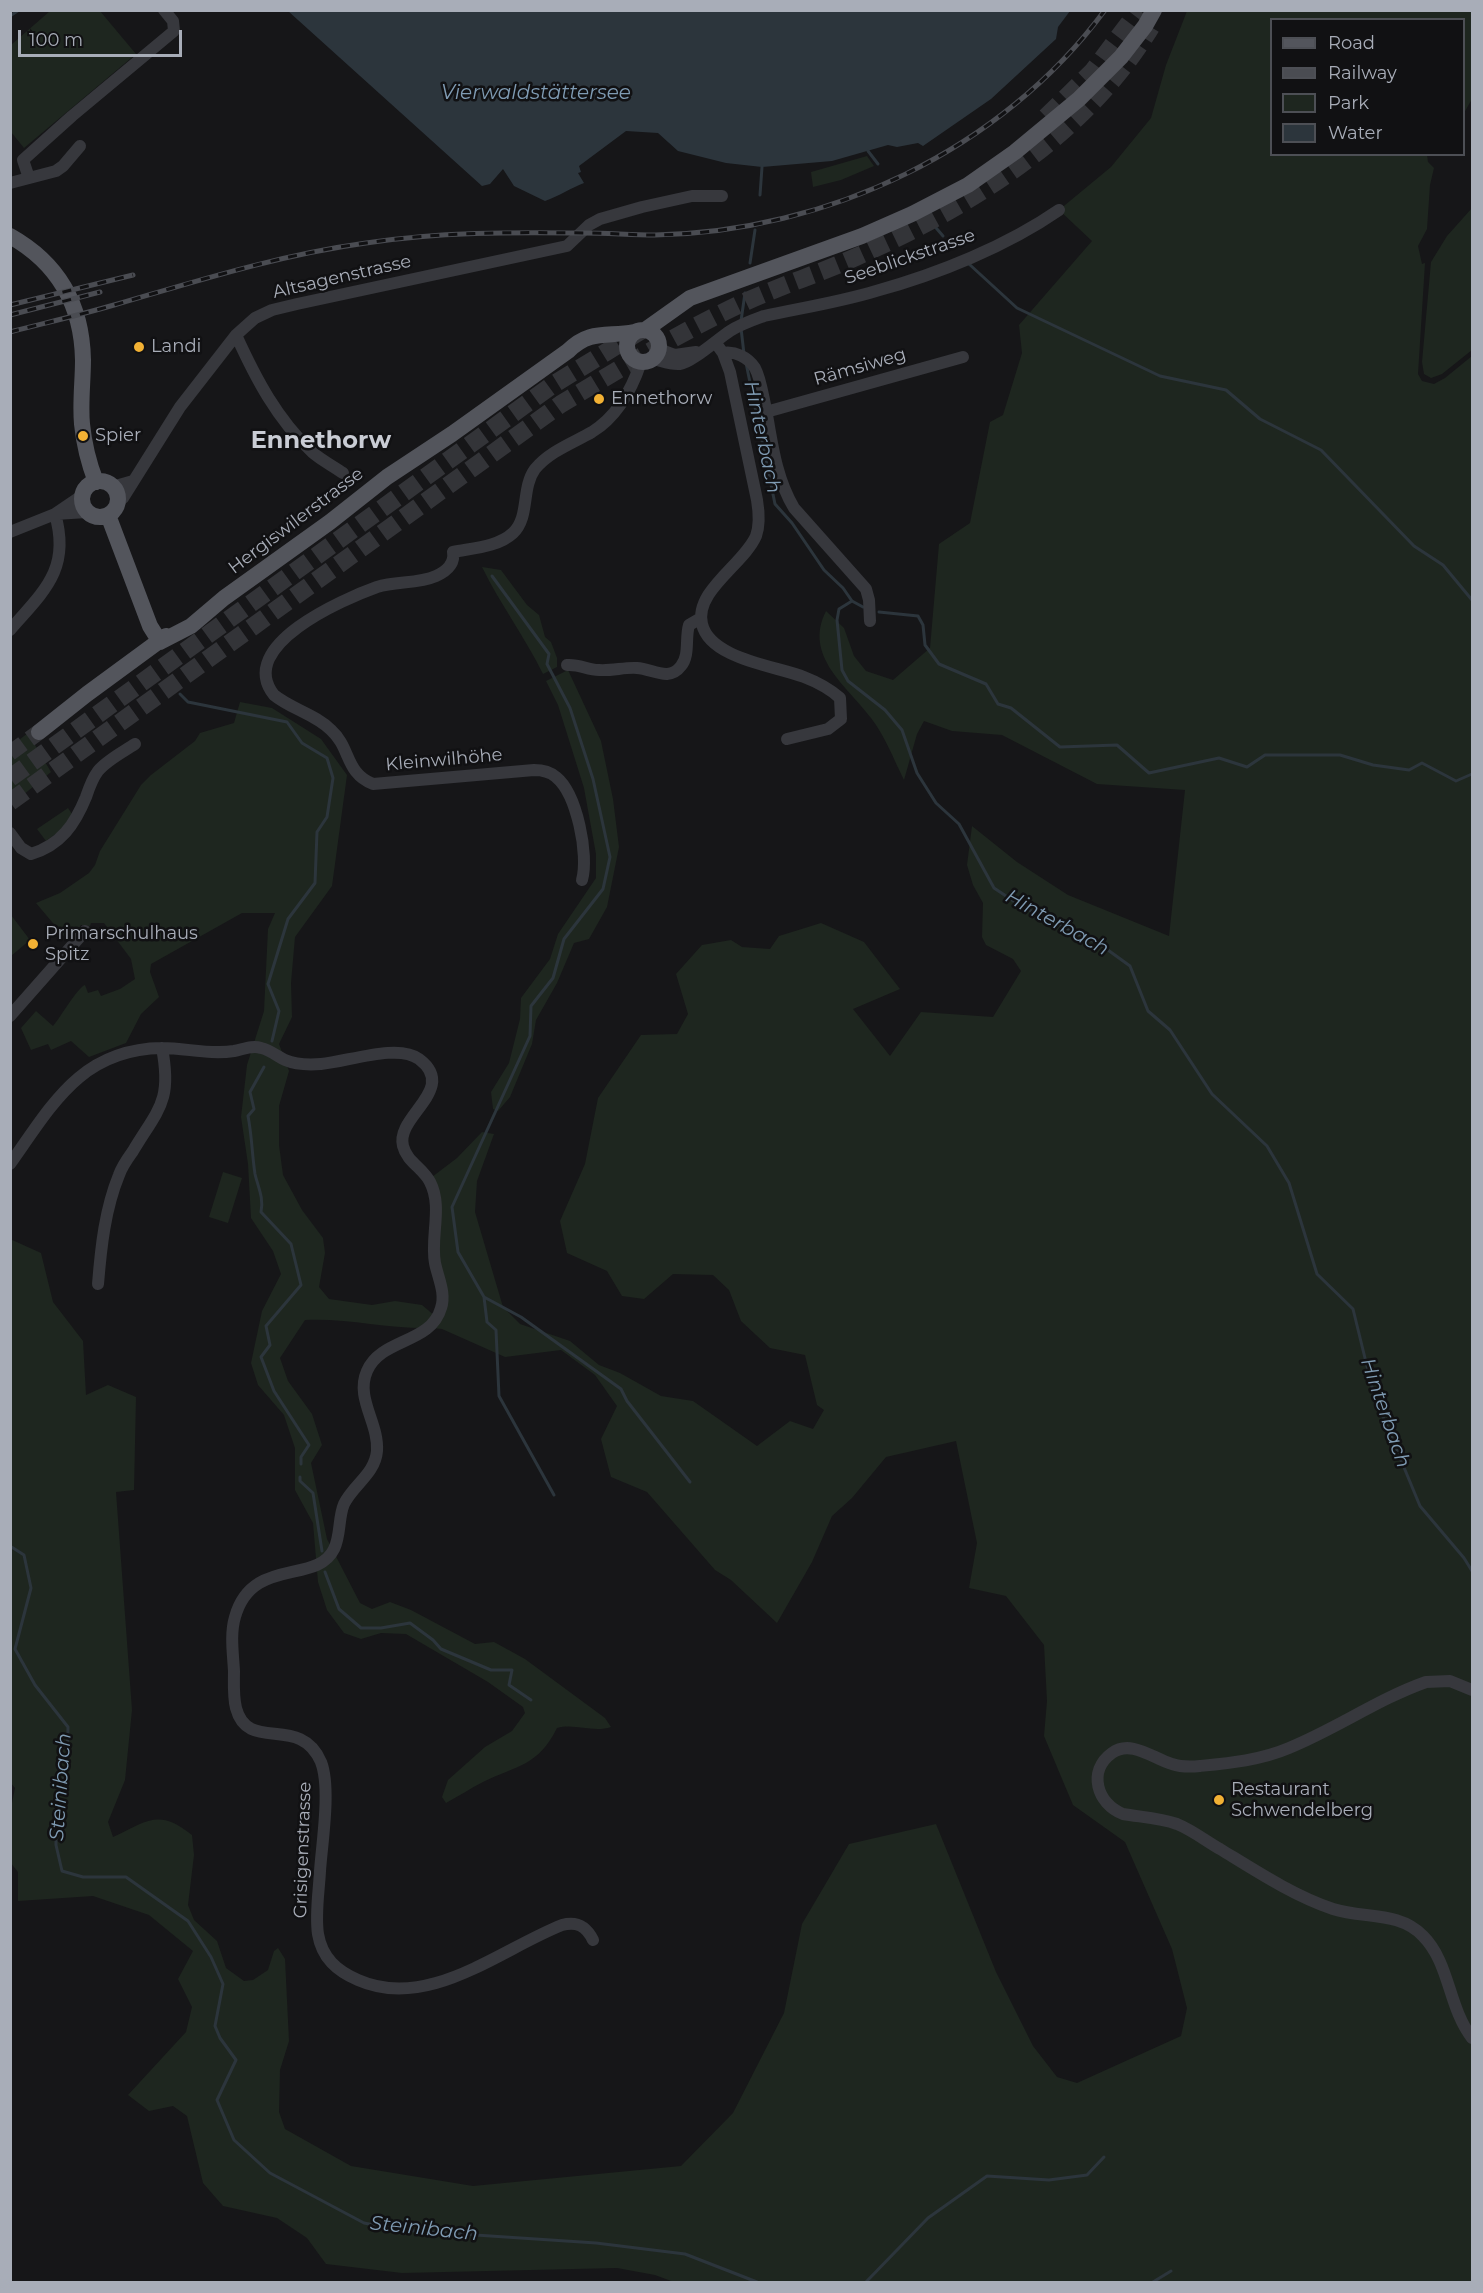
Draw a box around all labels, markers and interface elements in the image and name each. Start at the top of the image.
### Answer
scale bar [21,18,184,56]
legend [1270,18,1465,156]
text: 100 m [29,29,83,51]
text: Road [1328,32,1375,54]
text: Railway [1328,62,1397,84]
water label: Vierwaldstättersee [441,81,631,105]
text: Park [1328,92,1369,114]
text: Water [1328,122,1383,144]
street label: Seeblickstrasse [842,225,978,289]
street label: Altsagenstrasse [271,251,413,303]
place label: Landi [151,336,201,358]
marker: Landi [132,340,146,354]
street label: Rämsiweg [811,344,909,390]
water label: Hinterbach [738,378,786,496]
place label: Ennethorw [611,388,712,410]
marker: Ennethorw [592,392,606,406]
place label: Spier [95,425,141,447]
district label: Ennethorw [251,427,391,455]
marker: Spier [76,429,90,443]
street label: Hergiswilerstrasse [224,463,368,579]
street label: Kleinwilhöhe [385,744,503,776]
water label: Hinterbach [1001,885,1113,961]
place label: Primarschulhaus Spitz [45,923,198,966]
marker: Primarschulhaus Spitz [26,937,40,951]
water label: Hinterbach [1355,1355,1415,1471]
water label: Steinibach [45,1732,77,1842]
place label: Restaurant Schwendelberg [1231,1779,1373,1822]
street label: Grisigenstrasse [290,1781,316,1919]
marker: Restaurant Schwendelberg [1212,1793,1226,1807]
water label: Steinibach [369,2211,479,2247]

